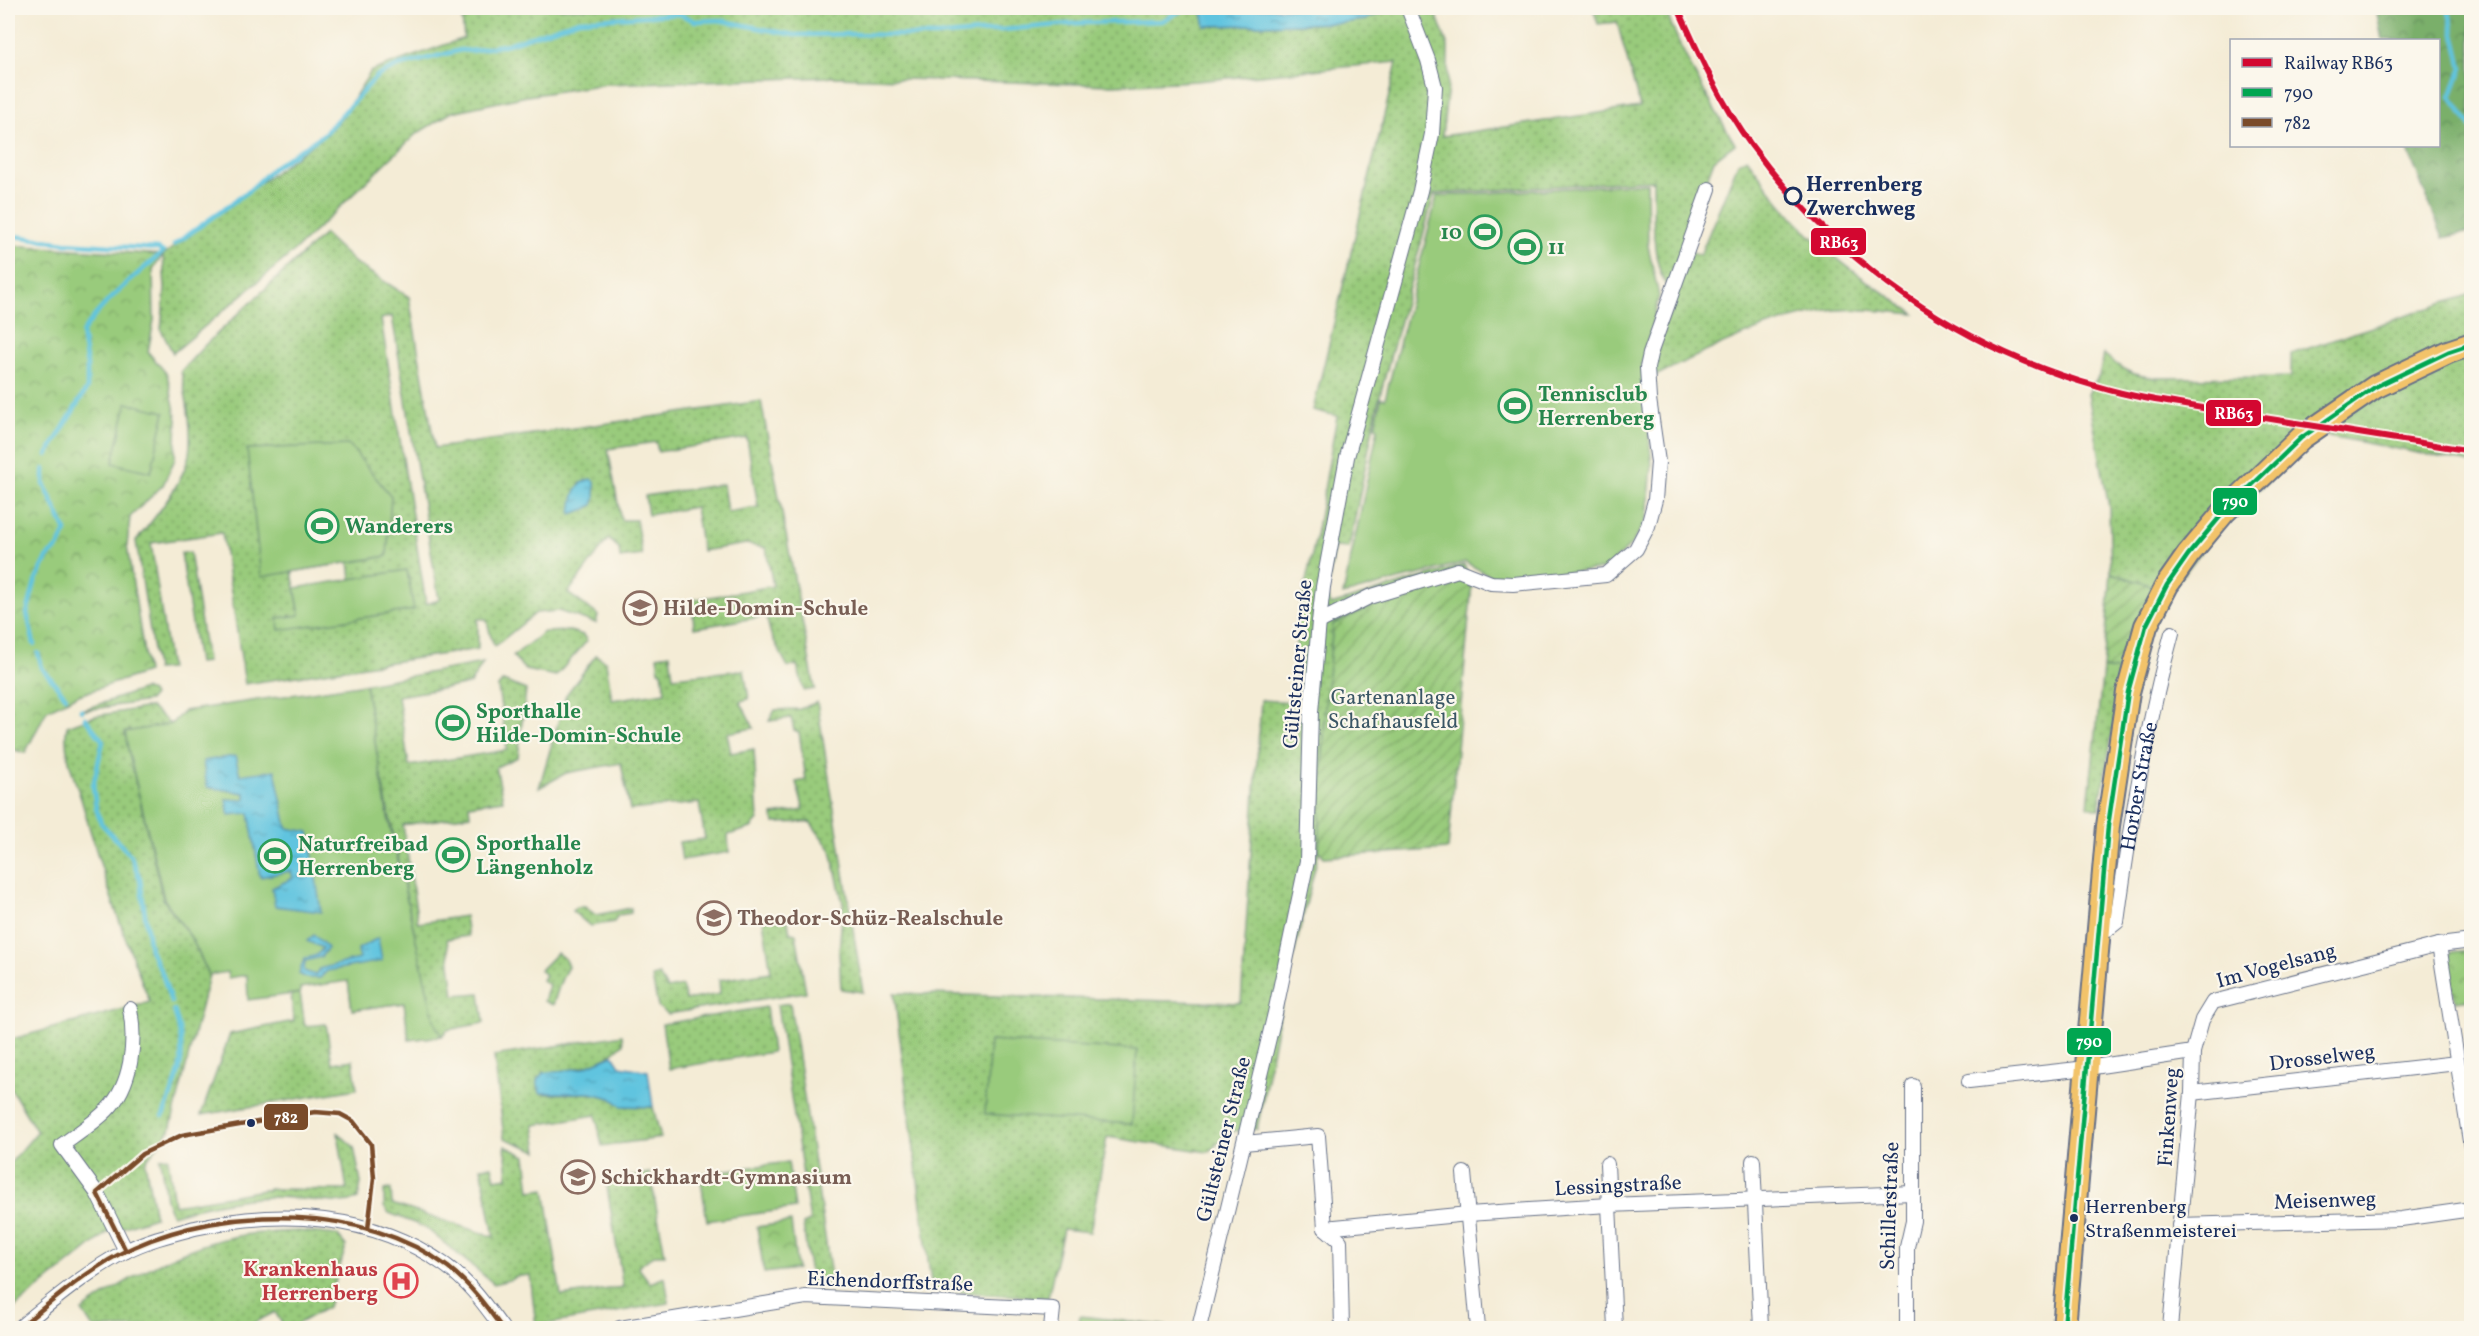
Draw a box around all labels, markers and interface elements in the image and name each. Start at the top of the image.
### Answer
legend [2230,39,2440,147]
text: Railway RB63 [2284,52,2393,77]
text: 790 [2284,82,2313,107]
text: 782 [2284,112,2311,137]
place label: Herrenberg Zwerchweg [1806,171,1922,224]
marker: Herrenberg Zwerchweg [1784,187,1802,205]
sports icon: 10 [1467,214,1503,250]
place label: 10 [1441,219,1462,248]
line badge: RB63 [1810,227,1867,256]
sports icon: 11 [1507,229,1543,265]
text: RB63 [1820,233,1858,255]
place label: 11 [1548,234,1565,263]
place label: Tennisclub Herrenberg [1538,381,1654,434]
sports icon: Tennisclub Herrenberg [1497,388,1533,424]
line badge: RB63 [2205,399,2262,427]
text: RB63 [2215,404,2253,426]
line badge: 790 [2212,487,2258,516]
text: 790 [2222,492,2248,514]
sports icon: Wanderers [304,508,340,544]
place label: Wanderers [345,513,453,542]
street label: Gültsteiner Straße [1277,578,1320,750]
school or university icon: Hilde-Domin-Schule [622,590,658,626]
place label: Hilde-Domin-Schule [663,595,868,624]
park label: Gartenanlage Schafhausfeld [1328,684,1458,737]
place label: Sporthalle Hilde-Domin-Schule [476,698,681,751]
sports icon: Sporthalle Hilde-Domin-Schule [435,705,471,741]
street label: Horber Straße [2114,719,2166,853]
place label: Sporthalle Längenholz [476,830,593,883]
place label: Naturfreibad Herrenberg [298,831,429,884]
sports icon: Sporthalle Längenholz [435,837,471,873]
sports icon: Naturfreibad Herrenberg [257,838,293,874]
school or university icon: Theodor-Schüz-Realschule [696,900,732,936]
place label: Theodor-Schüz-Realschule [737,905,1003,934]
street label: Im Vogelsang [2213,937,2339,996]
line badge: 790 [2066,1027,2112,1056]
text: 790 [2076,1032,2102,1054]
street label: Drosselweg [2268,1038,2377,1079]
street label: Gültsteiner Straße [1190,1054,1259,1225]
street label: Finkenweg [2152,1066,2187,1168]
line badge: 782 [263,1103,309,1131]
text: 782 [274,1108,298,1130]
unlabelled marker [245,1117,257,1129]
street label: Schillerstraße [1874,1141,1907,1271]
school or university icon: Schickhardt-Gymnasium [560,1159,596,1195]
place label: Schickhardt-Gymnasium [601,1164,852,1193]
street label: Lessingstraße [1554,1169,1682,1204]
street label: Meisenweg [2273,1185,2377,1218]
place label: Herrenberg Straßenmeisterei [2085,1194,2237,1246]
marker: Herrenberg Straßenmeisterei [2068,1212,2080,1224]
place label: Krankenhaus Herrenberg [243,1256,378,1309]
hospital icon: Krankenhaus Herrenberg [383,1263,419,1299]
street label: Eichendorffstraße [806,1265,974,1300]

